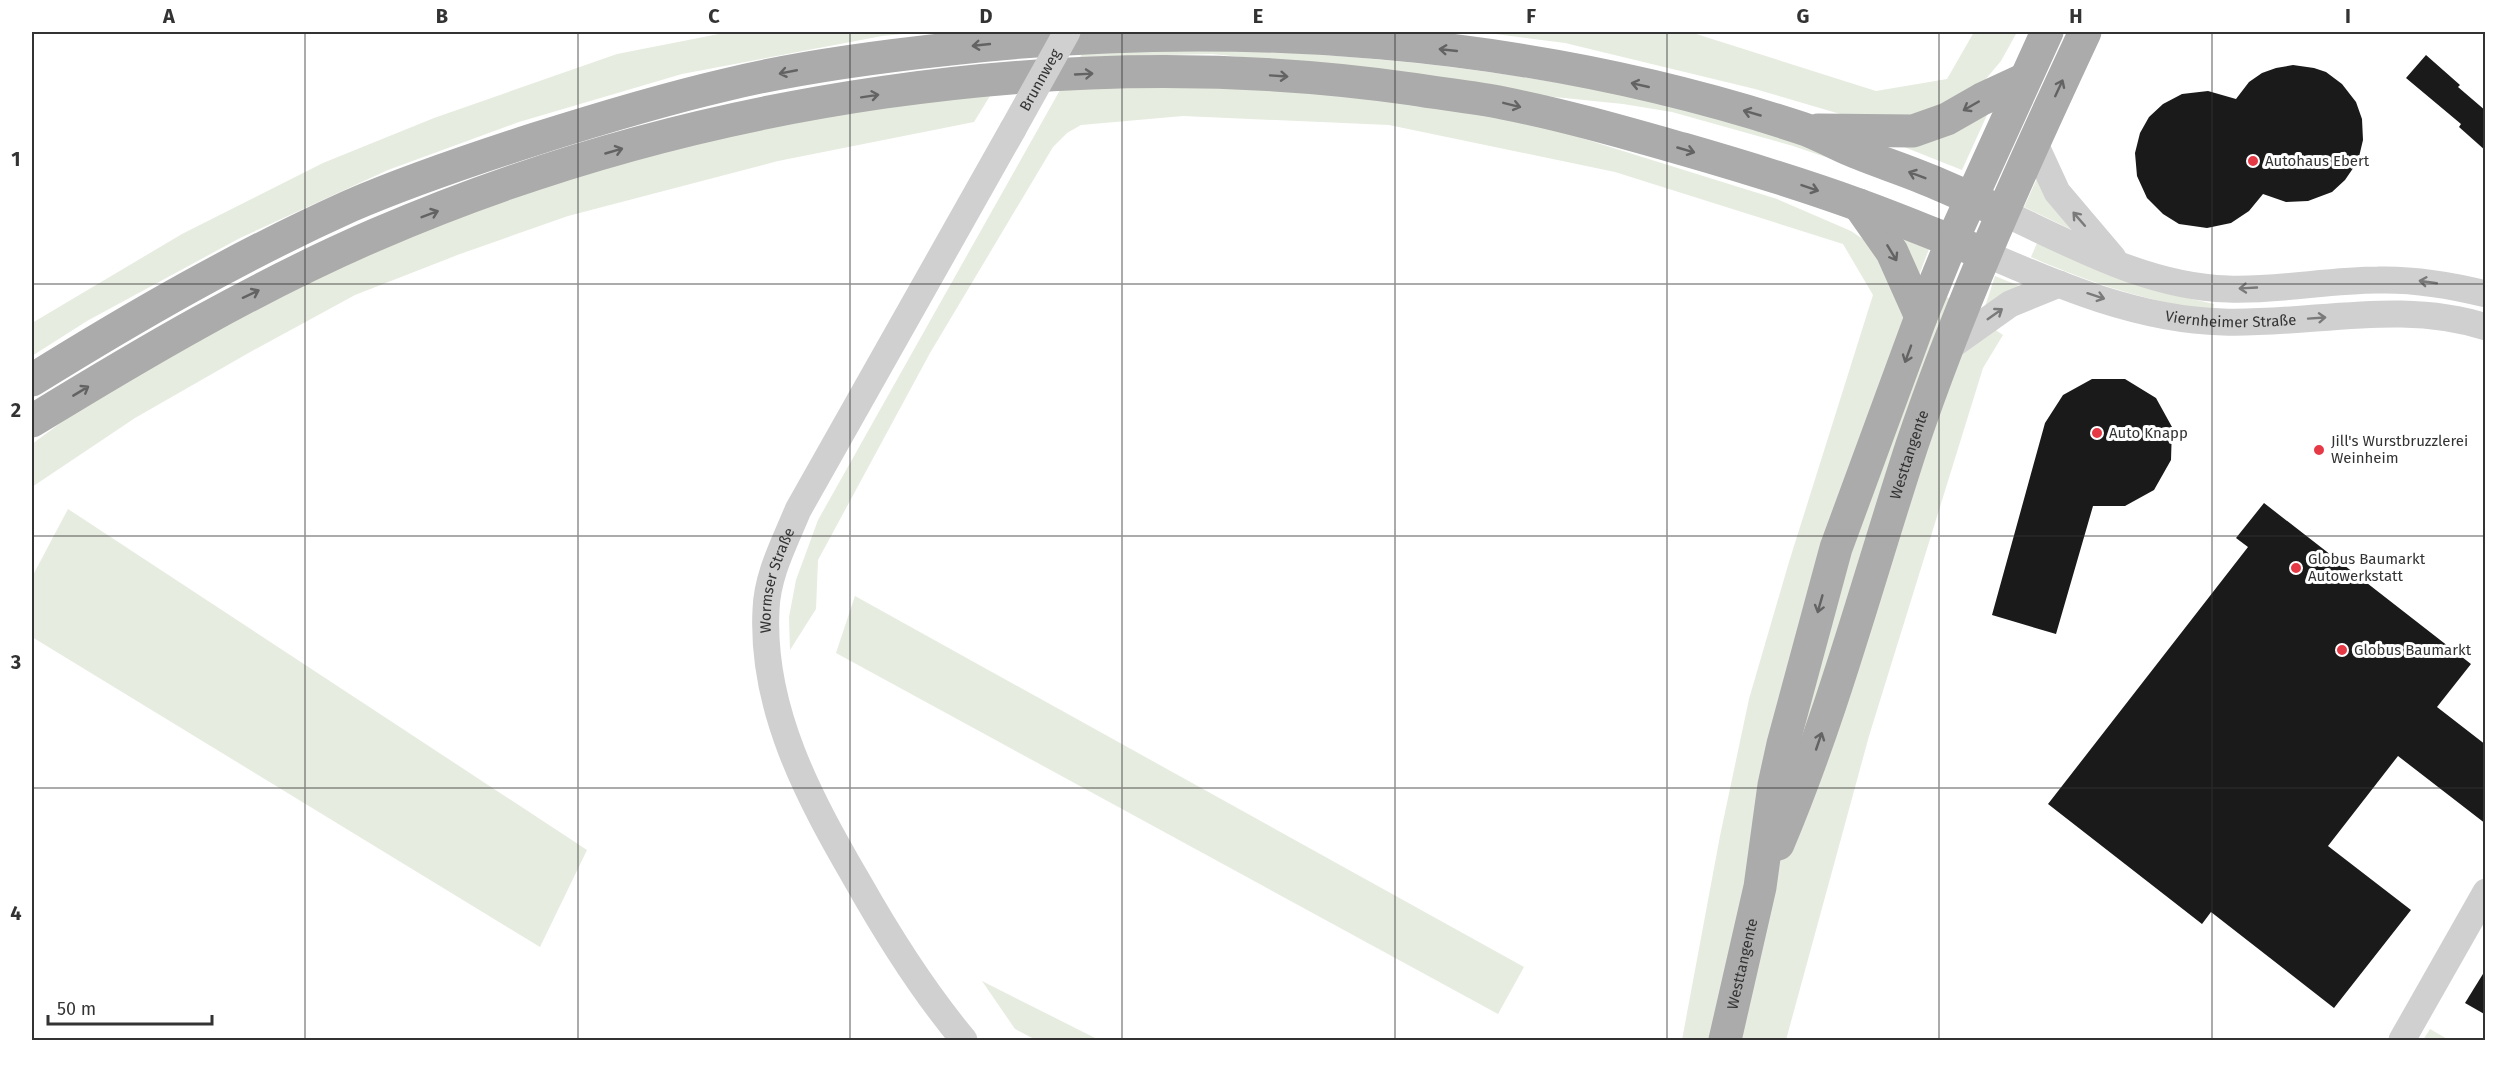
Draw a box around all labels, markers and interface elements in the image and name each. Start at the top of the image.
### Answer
text: A [162,4,176,28]
text: B [436,4,448,28]
text: C [708,4,720,28]
text: D [979,4,993,28]
text: E [1253,4,1263,28]
text: F [1526,4,1536,28]
text: G [1797,4,1809,28]
text: H [2069,4,2083,28]
text: I [2345,4,2351,28]
one-way arrow [972,40,992,51]
one-way arrow [1439,44,1459,55]
street label: Brunnweg [1016,46,1065,114]
one-way arrow [779,67,798,78]
one-way arrow [1074,68,1094,79]
one-way arrow [1269,70,1289,81]
one-way arrow [1631,79,1650,90]
one-way arrow [2053,80,2065,98]
one-way arrow [859,90,879,101]
one-way arrow [1503,100,1522,112]
one-way arrow [1962,100,1979,112]
one-way arrow [1743,107,1762,118]
one-way arrow [605,145,624,156]
one-way arrow [1676,145,1695,157]
text: 1 [11,147,21,171]
place label: Autohaus Ebert [2265,152,2370,170]
marker: Autohaus Ebert [2246,154,2260,168]
one-way arrow [1908,169,1927,180]
one-way arrow [1800,184,1819,195]
one-way arrow [420,208,439,219]
one-way arrow [2072,212,2086,227]
one-way arrow [1886,244,1898,261]
one-way arrow [2419,277,2439,288]
one-way arrow [2238,283,2258,294]
one-way arrow [241,288,259,300]
one-way arrow [2086,291,2105,302]
street label: Viernheimer Straße [2164,307,2297,331]
one-way arrow [1987,308,2003,320]
one-way arrow [2306,313,2326,324]
one-way arrow [1901,345,1912,363]
one-way arrow [72,384,89,396]
text: 2 [11,398,21,422]
street label: Westtangente [1886,408,1932,502]
place label: Auto Knapp [2109,424,2188,442]
marker: Auto Knapp [2090,426,2104,440]
place label: Jill's Wurstbruzzlerei Weinheim [2331,432,2468,467]
marker: Jill's Wurstbruzzlerei Weinheim [2312,443,2326,457]
street label: Wormser Straße [757,525,798,633]
place label: Globus Baumarkt Autowerkstatt [2308,550,2426,585]
marker: Globus Baumarkt Autowerkstatt [2289,561,2303,575]
one-way arrow [1814,594,1825,613]
place label: Globus Baumarkt [2354,641,2472,659]
marker: Globus Baumarkt [2335,643,2349,657]
text: 3 [10,650,21,674]
one-way arrow [1814,732,1825,751]
text: 4 [10,901,22,925]
street label: Westtangente [1723,917,1762,1011]
scale bar [48,988,212,1026]
text: 50 m [57,998,96,1020]

